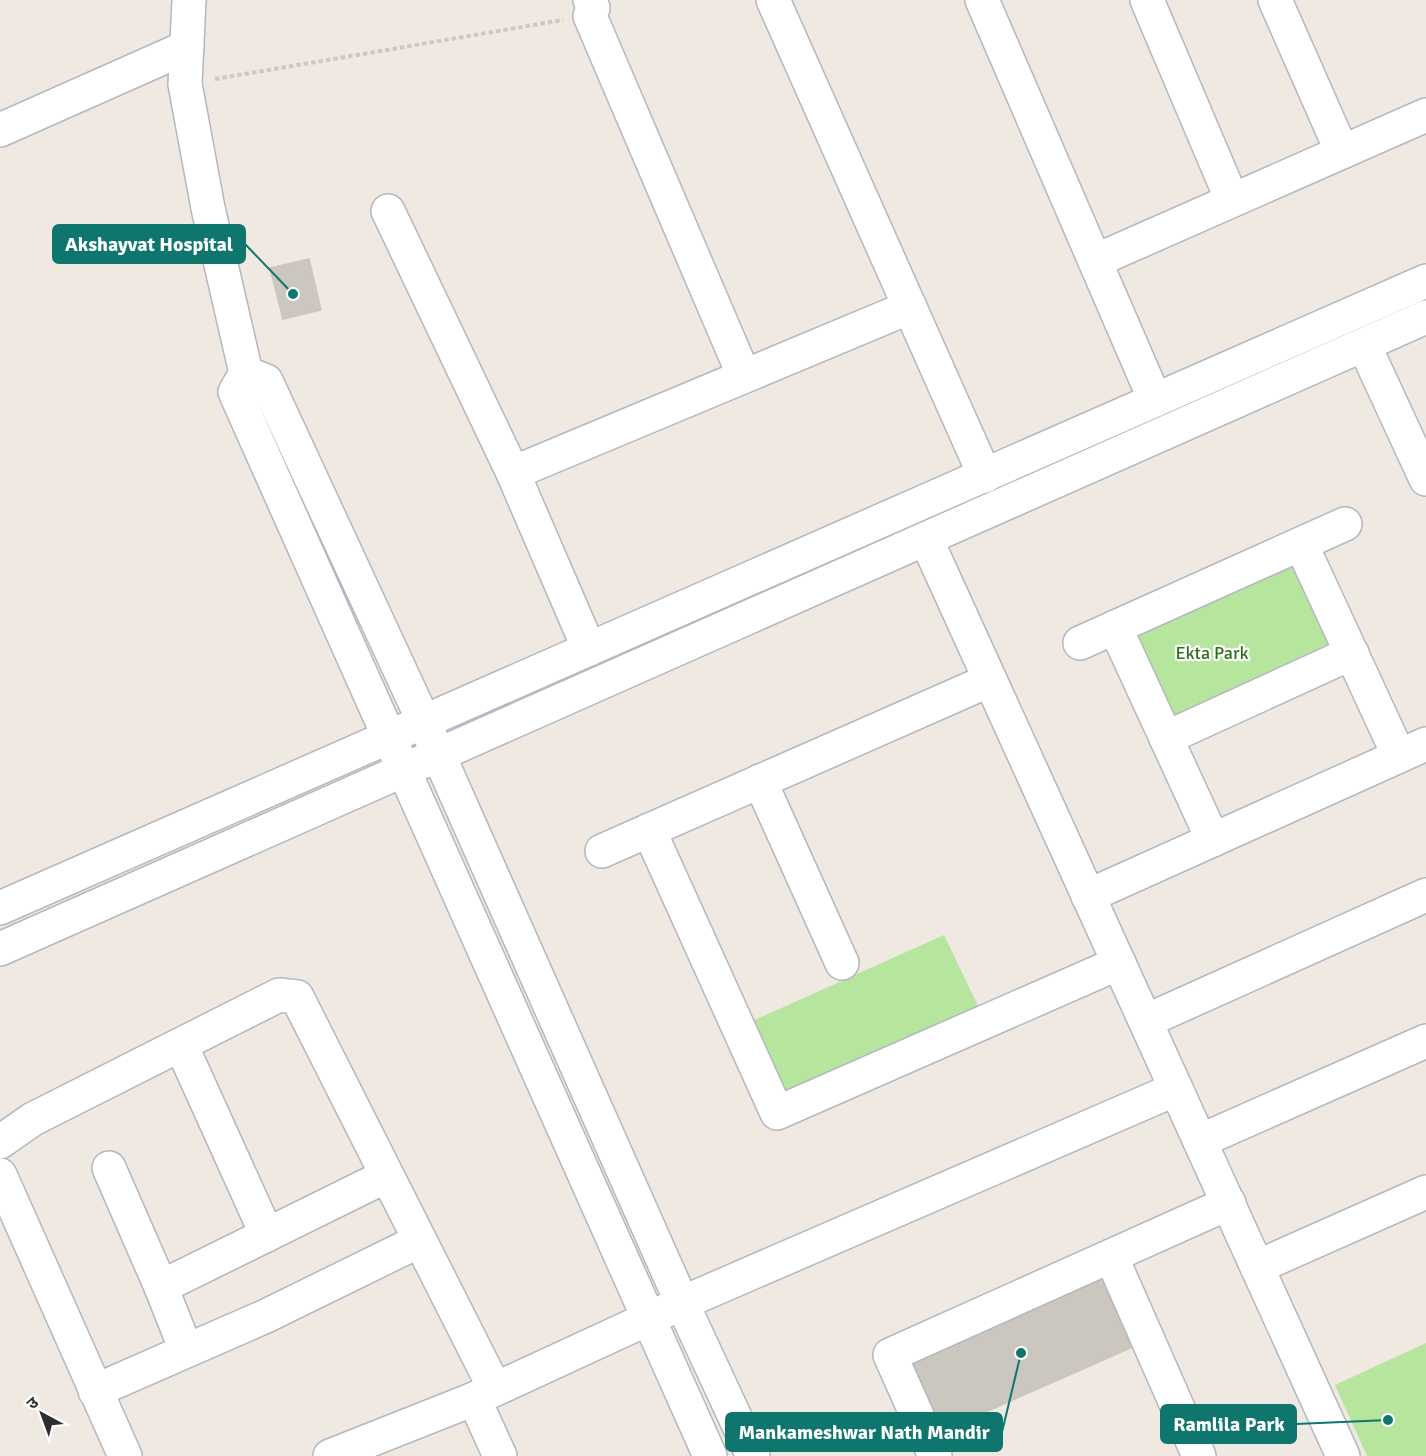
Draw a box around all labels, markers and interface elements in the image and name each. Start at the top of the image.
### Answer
callout: Akshayvat Hospital [53,225,245,263]
text: Akshayvat Hospital [65,232,233,257]
park label: Ekta Park [1175,642,1249,664]
north arrow [12,1384,72,1444]
text: उ [23,1392,43,1414]
callout: Ramlila Park [1161,1405,1296,1443]
text: Ramlila Park [1173,1412,1285,1437]
callout: Mankameshwar Nath Mandir [726,1413,1002,1451]
text: Mankameshwar Nath Mandir [738,1420,990,1445]

